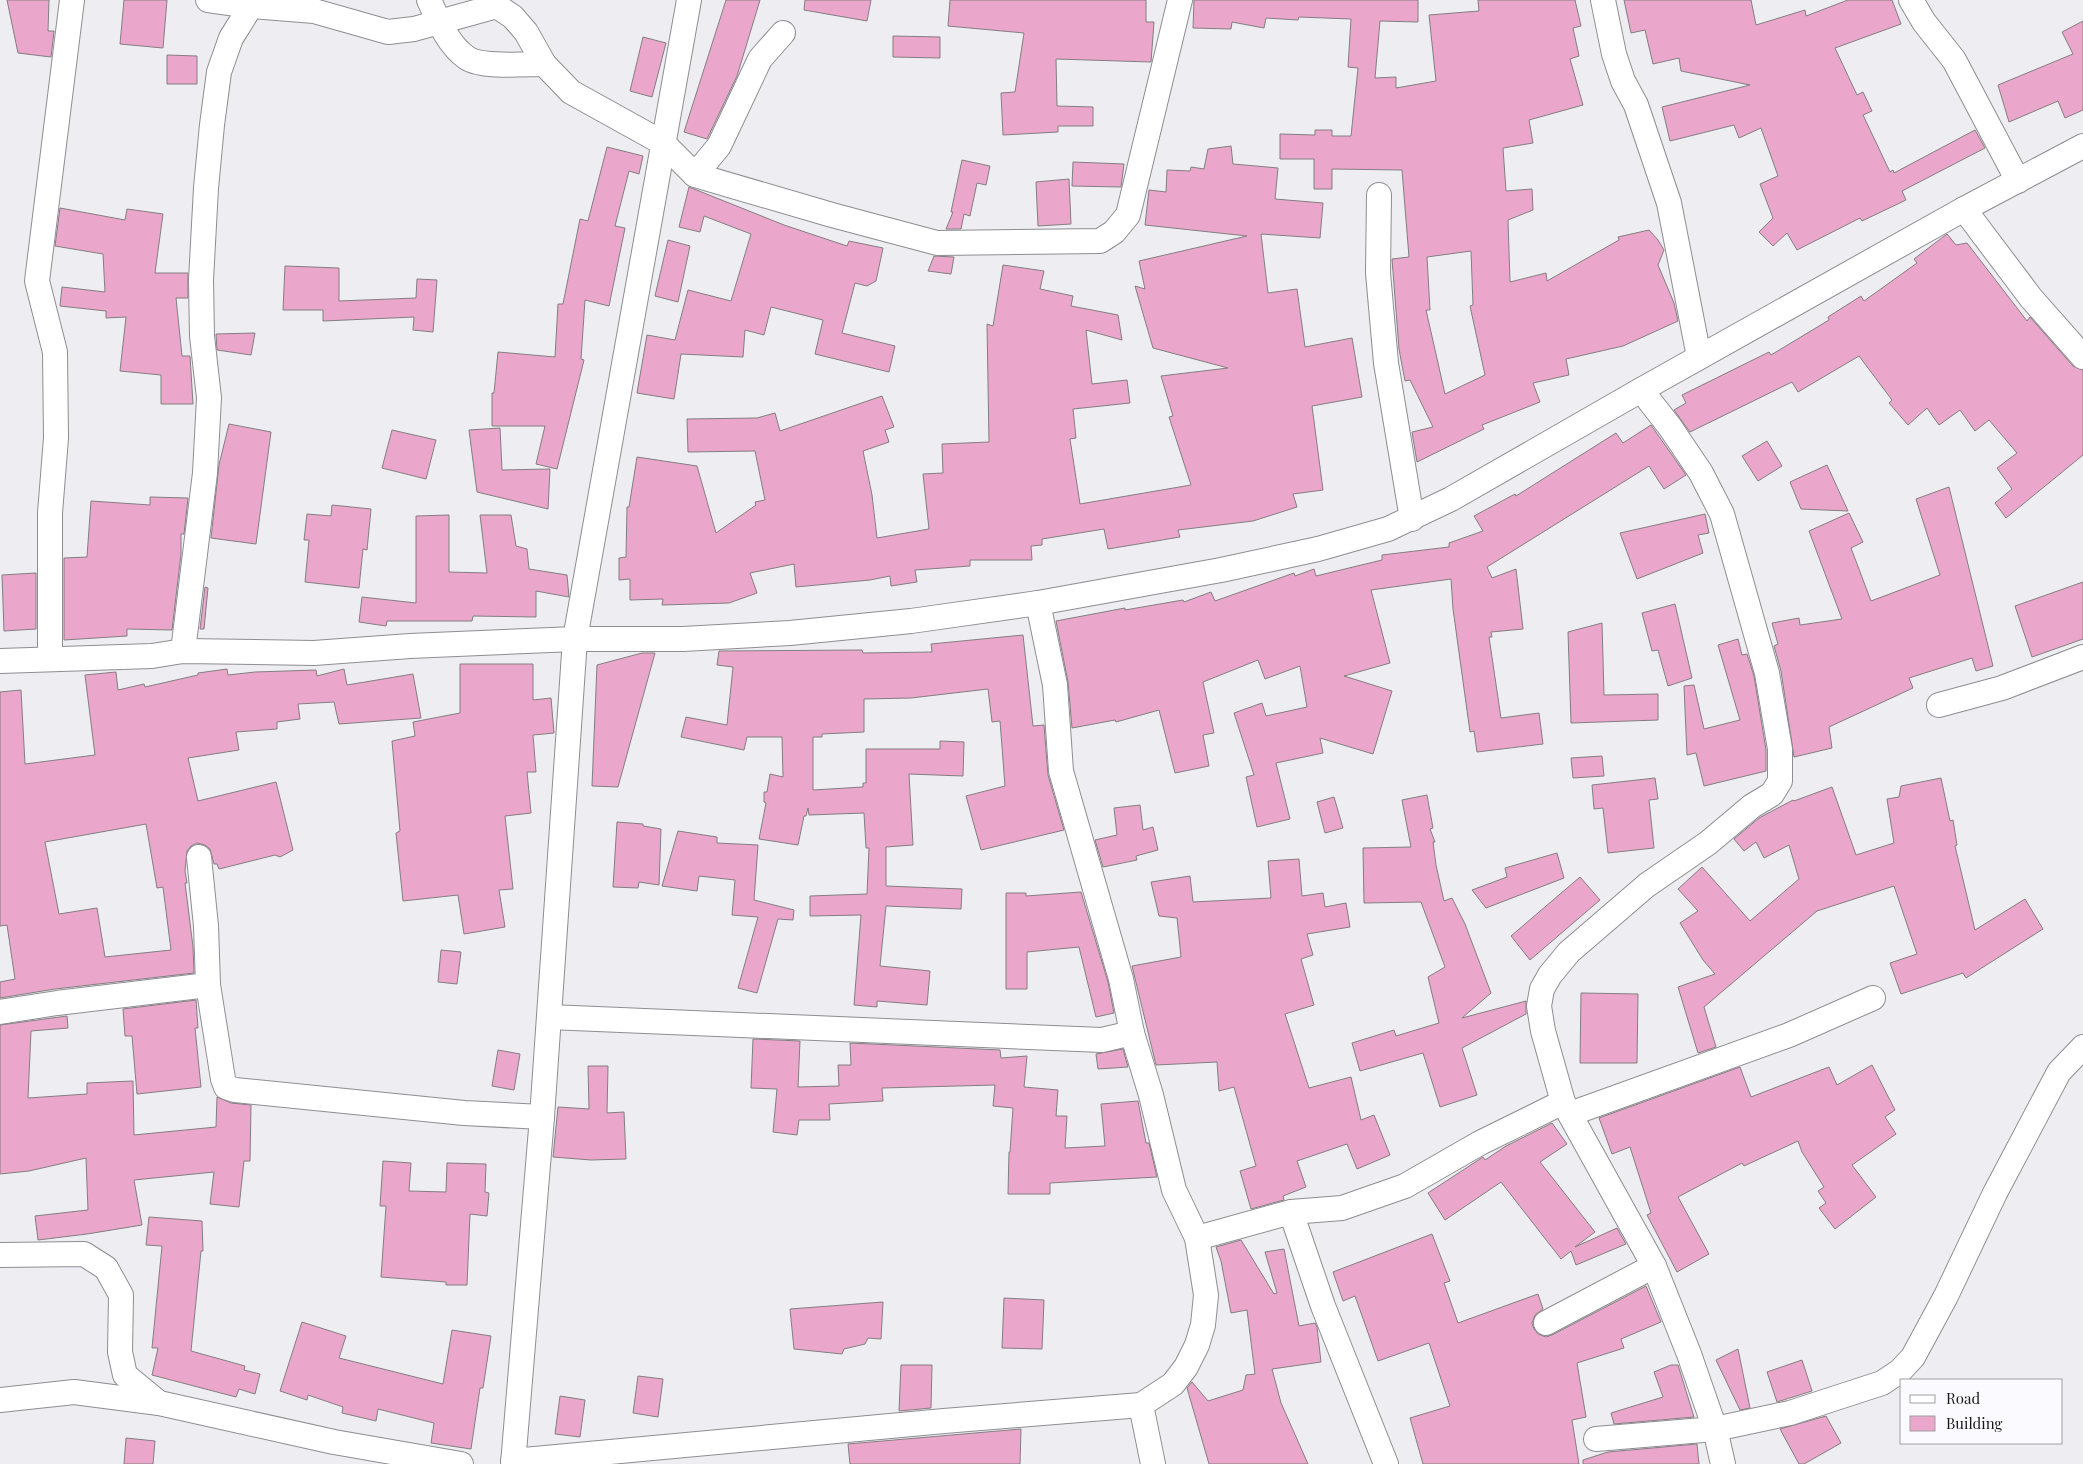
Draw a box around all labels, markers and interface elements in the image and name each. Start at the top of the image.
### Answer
legend [1900,1379,2063,1444]
text: Road [1946,1388,1980,1408]
text: Building [1946,1413,2003,1433]

